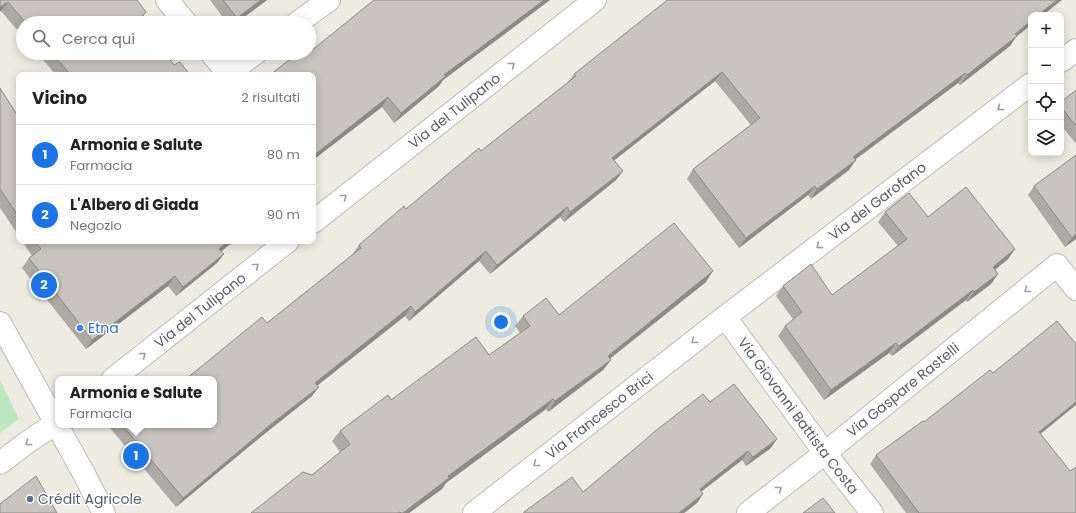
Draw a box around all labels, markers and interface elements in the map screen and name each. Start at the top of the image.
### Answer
map controls [1028,12,1064,156]
button: + [1028,12,1064,48]
search box [16,16,316,60]
icon: search [30,27,52,49]
text: Cerca qui [62,28,135,49]
button: − [1028,48,1064,84]
one-way arrow [507,63,514,70]
street label: Via del Tulipano [404,68,505,153]
button: locate [1028,84,1064,120]
text: Vicino [32,86,87,110]
text: 2 risultati [241,88,300,107]
one-way arrow [997,103,1004,110]
button: layers [1028,120,1064,156]
text: Armonia e Salute [70,134,203,155]
text: 1 [43,145,47,164]
text: 80 m [267,145,300,164]
text: Farmacia [70,156,132,175]
street label: Via del Garofano [824,157,930,245]
text: L'Albero di Giada [70,194,199,215]
one-way arrow [339,195,346,202]
text: 2 [41,205,49,224]
text: 90 m [267,205,300,224]
text: Negozio [70,216,122,235]
one-way arrow [816,241,823,248]
one-way arrow [252,264,259,271]
street label: Via del Tulipano [150,268,250,353]
pin: 2 [31,270,57,300]
one-way arrow [1024,285,1031,292]
your location [491,312,511,332]
place label: Etna [88,318,119,338]
marker: Etna [75,323,85,333]
street label: Via Giovanni Battista Costa [733,333,864,498]
one-way arrow [691,337,698,344]
street label: Via Gaspare Rastelli [842,338,964,442]
one-way arrow [139,353,146,360]
street label: Via Francesco Brici [541,367,657,464]
popup [55,376,217,428]
text: Armonia e Salute [70,382,202,403]
text: Farmacia [70,404,132,423]
one-way arrow [25,438,32,445]
pin: 1 [123,441,149,471]
one-way arrow [534,460,541,467]
one-way arrow [774,487,781,494]
place label: Crédit Agricole [38,489,142,509]
marker: Crédit Agricole [25,494,35,504]

